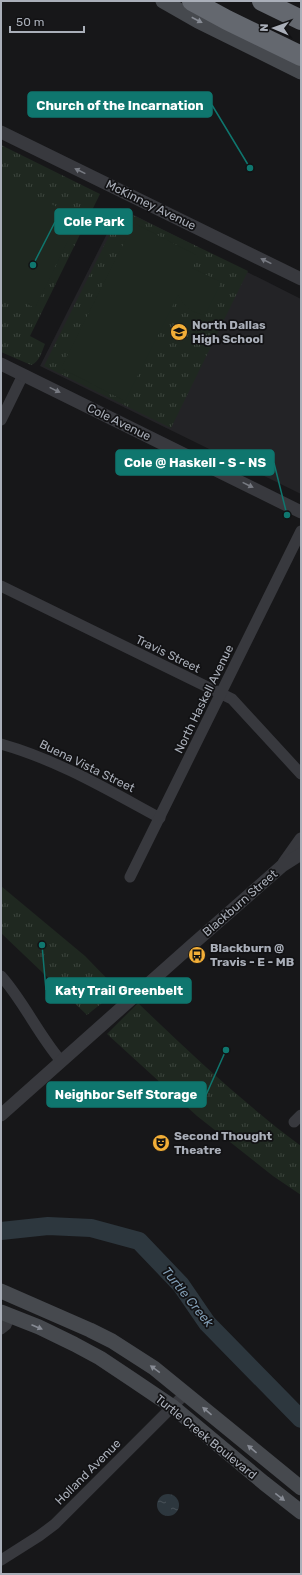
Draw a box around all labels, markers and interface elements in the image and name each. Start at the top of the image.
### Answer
scale bar [10,8,84,34]
north arrow [254,8,294,48]
text: 50 m [16,15,44,29]
one-way arrow [191,17,202,24]
text: N [258,23,271,32]
callout: Church of the Incarnation [28,92,212,117]
text: Church of the Incarnation [36,98,204,113]
one-way arrow [75,168,86,174]
street label: McKinney Avenue [104,177,198,233]
callout: Cole Park [55,209,132,234]
text: Cole Park [63,214,125,229]
one-way arrow [260,258,272,264]
place label: North Dallas High School [192,318,266,346]
school or university icon: North Dallas High School [169,322,189,342]
one-way arrow [50,387,61,394]
street label: Cole Avenue [85,401,153,444]
callout: Cole @ Haskell - S - NS [116,450,274,475]
text: Cole @ Haskell - S - NS [124,455,266,470]
one-way arrow [242,482,253,488]
street label: Travis Street [133,632,203,676]
street label: North Haskell Avenue [172,642,237,756]
street label: Buena Vista Street [37,737,137,795]
street label: Blackburn Street [200,867,280,939]
place label: Blackburn @ Travis - E - MB [210,941,294,969]
bus stop icon: Blackburn @ Travis - E - MB [187,945,207,965]
callout: Katy Trail Greenbelt [46,978,191,1003]
text: Katy Trail Greenbelt [55,983,183,998]
callout: Neighbor Self Storage [47,1082,206,1107]
text: Neighbor Self Storage [55,1087,197,1102]
place label: Second Thought Theatre [174,1129,273,1157]
theatre icon: Second Thought Theatre [151,1133,171,1153]
water label: Turtle Creek [159,1264,217,1330]
one-way arrow [32,1324,43,1330]
one-way arrow [150,1365,161,1373]
street label: Turtle Creek Boulevard [153,1392,259,1482]
one-way arrow [202,1407,213,1416]
street label: Holland Avenue [52,1436,124,1508]
one-way arrow [247,1444,257,1453]
one-way arrow [275,1492,286,1501]

